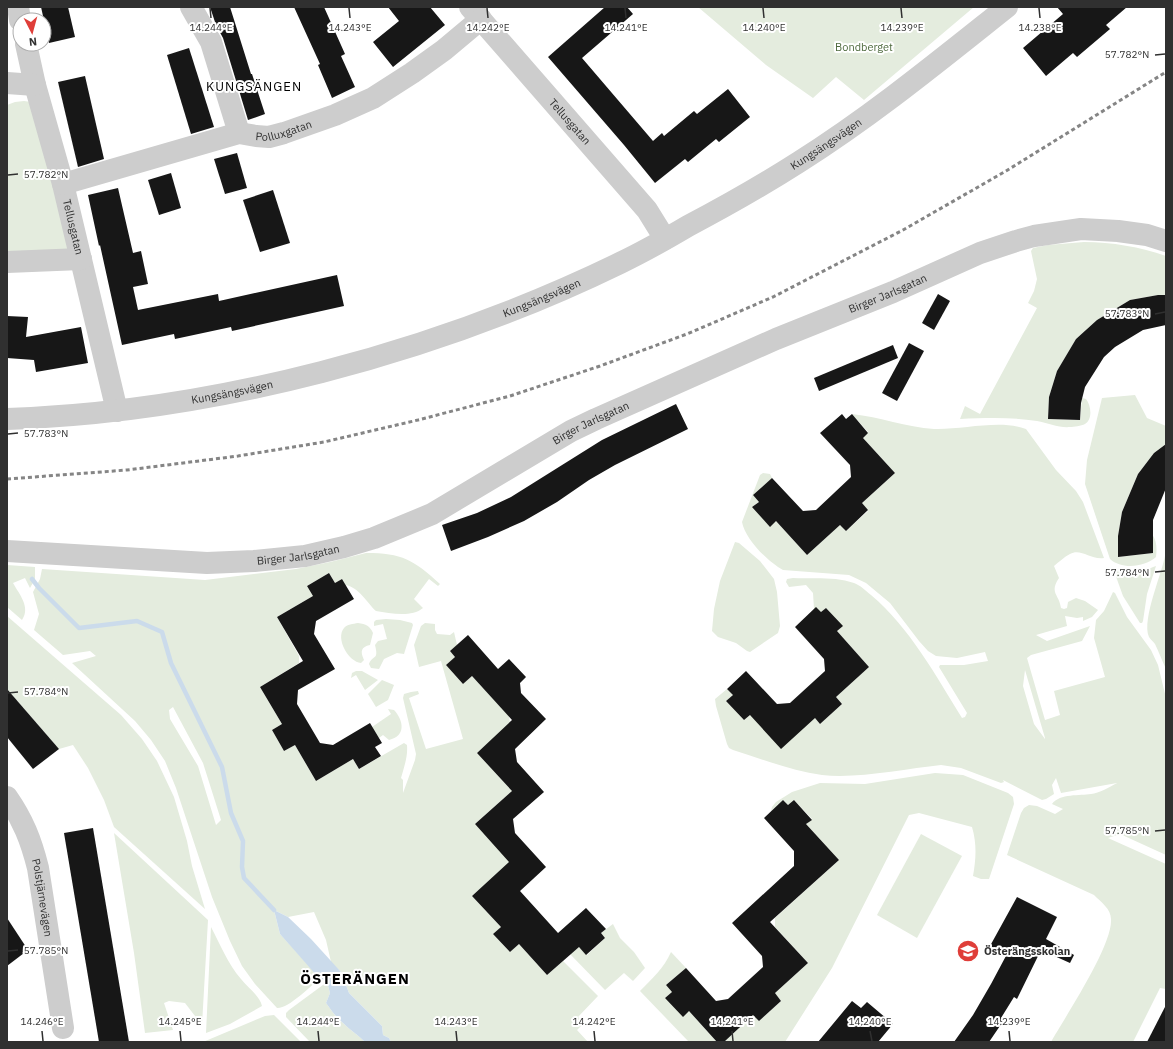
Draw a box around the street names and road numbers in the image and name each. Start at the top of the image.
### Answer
street label: Tellusgatan [546,96,594,148]
street label: Kungsängsvägen [788,115,864,173]
street label: Polluxgatan [255,117,314,144]
street label: Tellusgatan [60,198,87,256]
street label: Birger Jarlsgatan [847,271,929,316]
street label: Kungsängsvägen [501,275,583,320]
street label: Kungsängsvägen [190,377,274,407]
street label: Birger Jarlsgatan [550,398,631,448]
street label: Birger Jarlsgatan [256,541,341,568]
street label: Polstjärnevägen [29,857,56,938]

